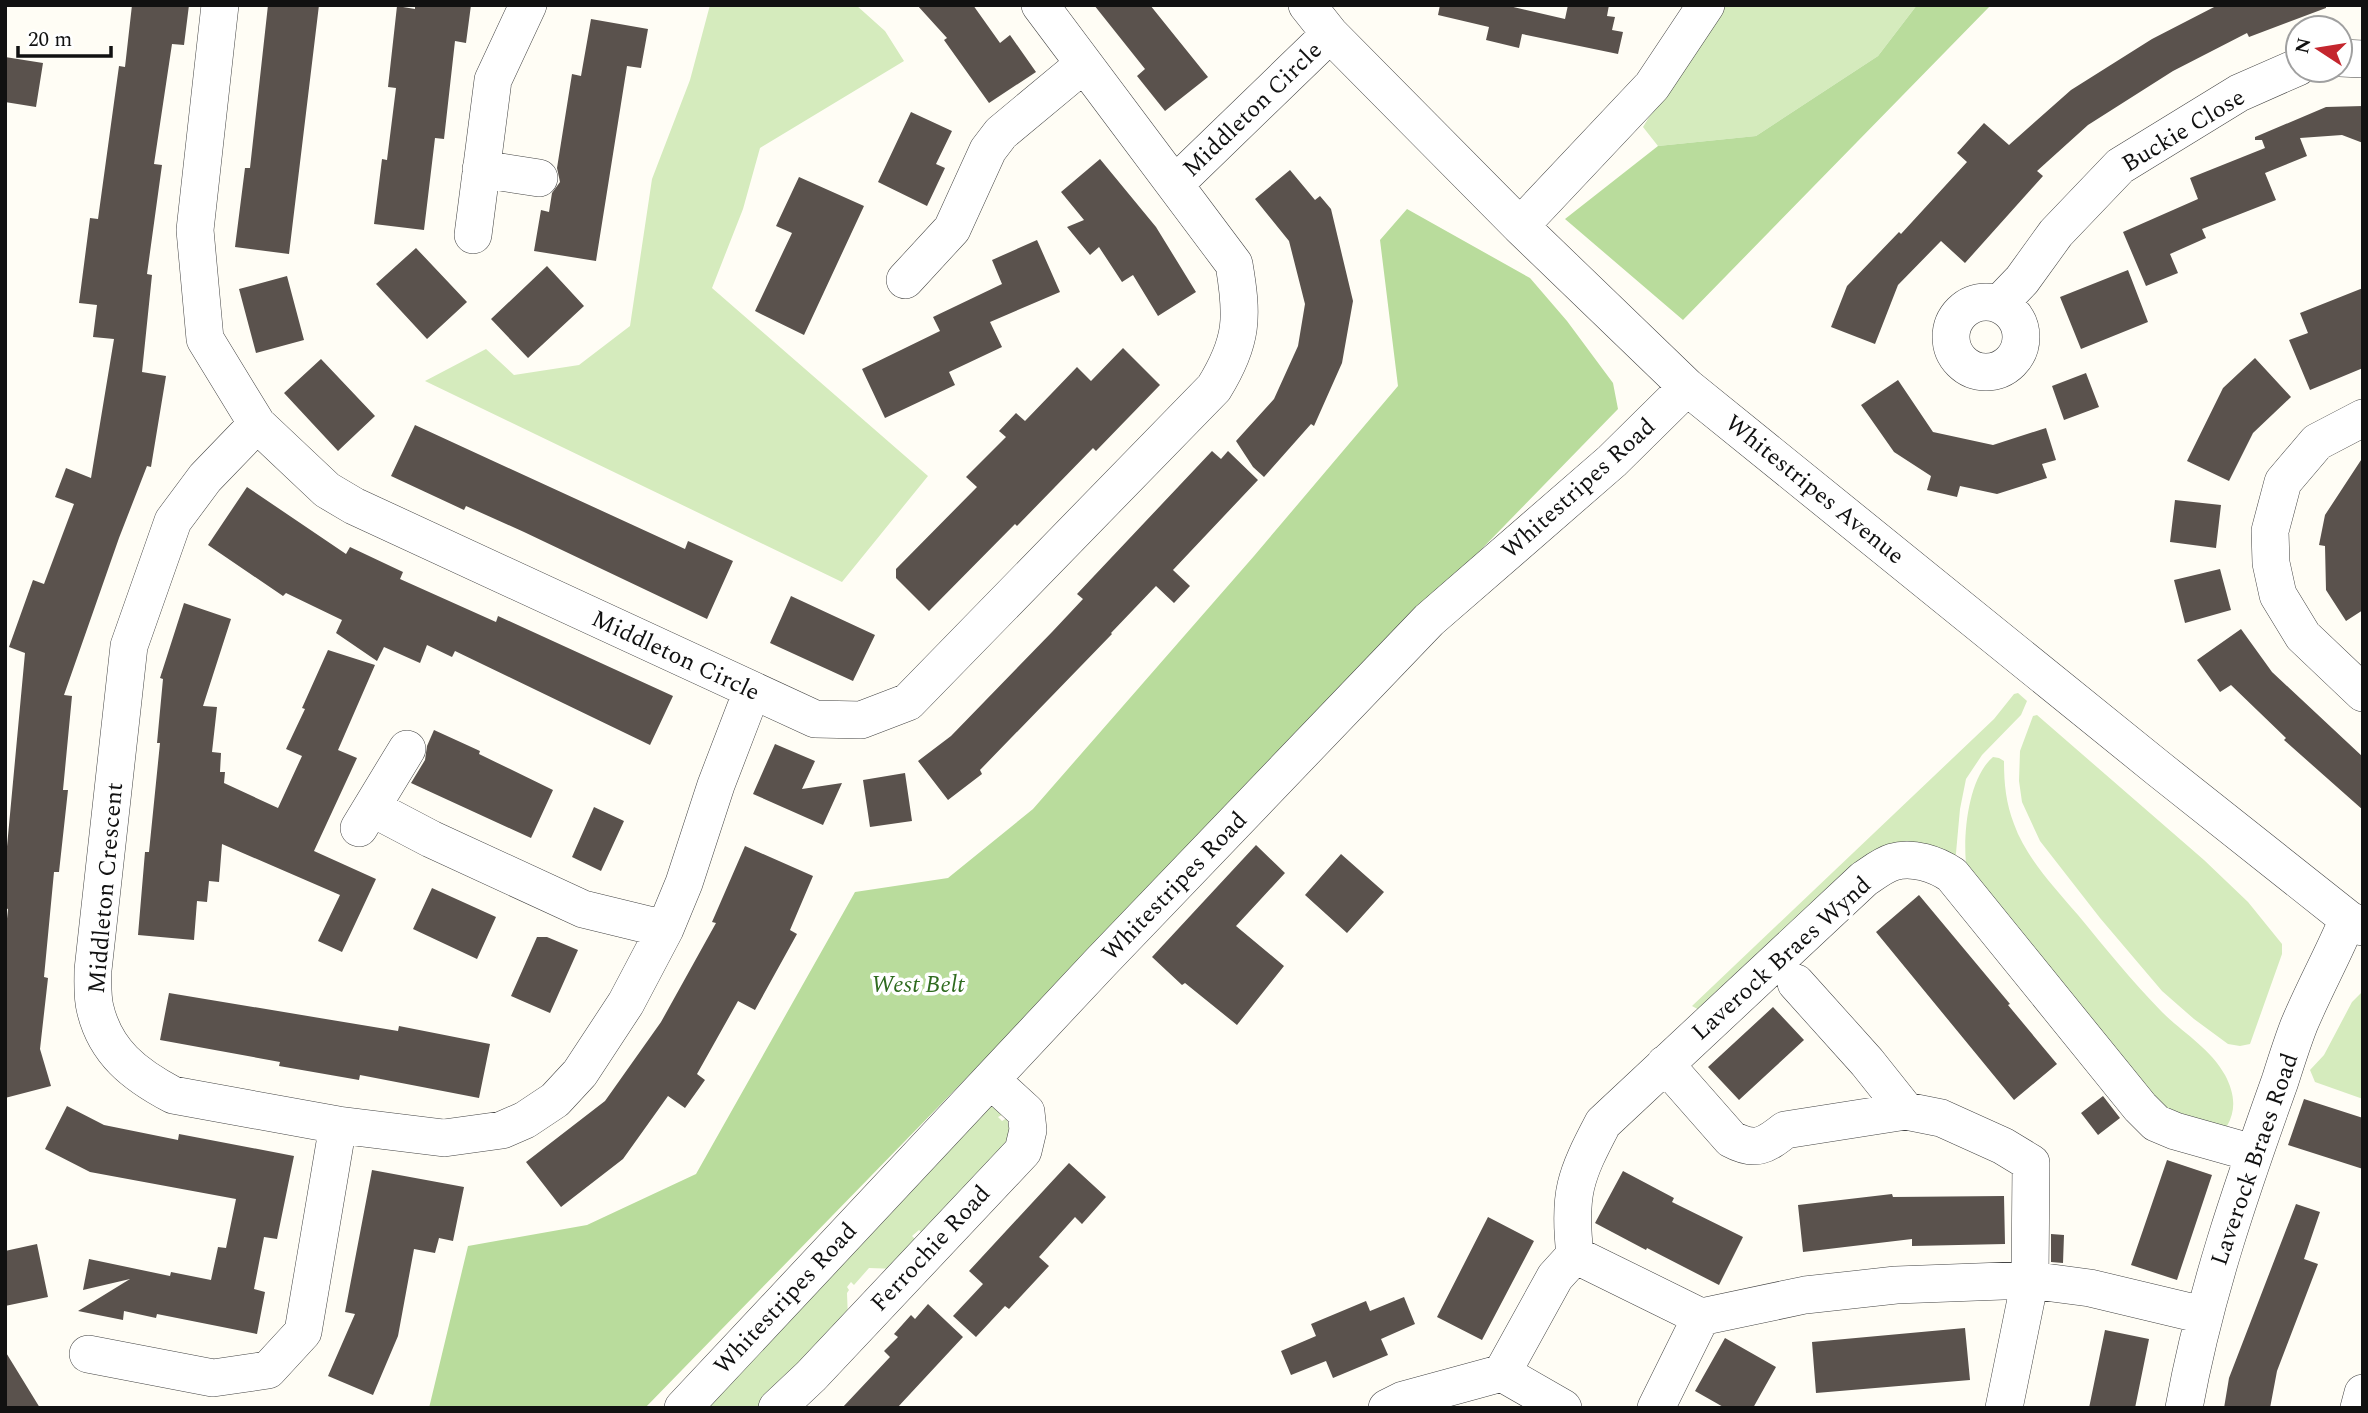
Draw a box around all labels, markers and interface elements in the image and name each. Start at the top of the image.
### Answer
scale bar [18,14,110,58]
north arrow [2284,14,2354,84]
text: 20 m [28,24,72,56]
street label: Middleton Circle [1175,34,1331,186]
text: N [2288,35,2320,56]
street label: Buckie Close [2115,80,2252,182]
street label: Whitestripes Avenue [1717,406,1912,574]
street label: Whitestripes Road [1494,410,1664,568]
street label: Middleton Circle [585,601,766,711]
street label: Middleton Crescent [79,781,133,995]
street label: Whitestripes Road [1093,803,1256,970]
street label: Laverock Braes Wynd [1684,868,1880,1049]
park label: West Belt [871,967,965,1003]
street label: Laverock Braes Road [2202,1048,2308,1271]
street label: Ferrochie Road [862,1177,999,1320]
street label: Whitestripes Road [705,1214,866,1383]

